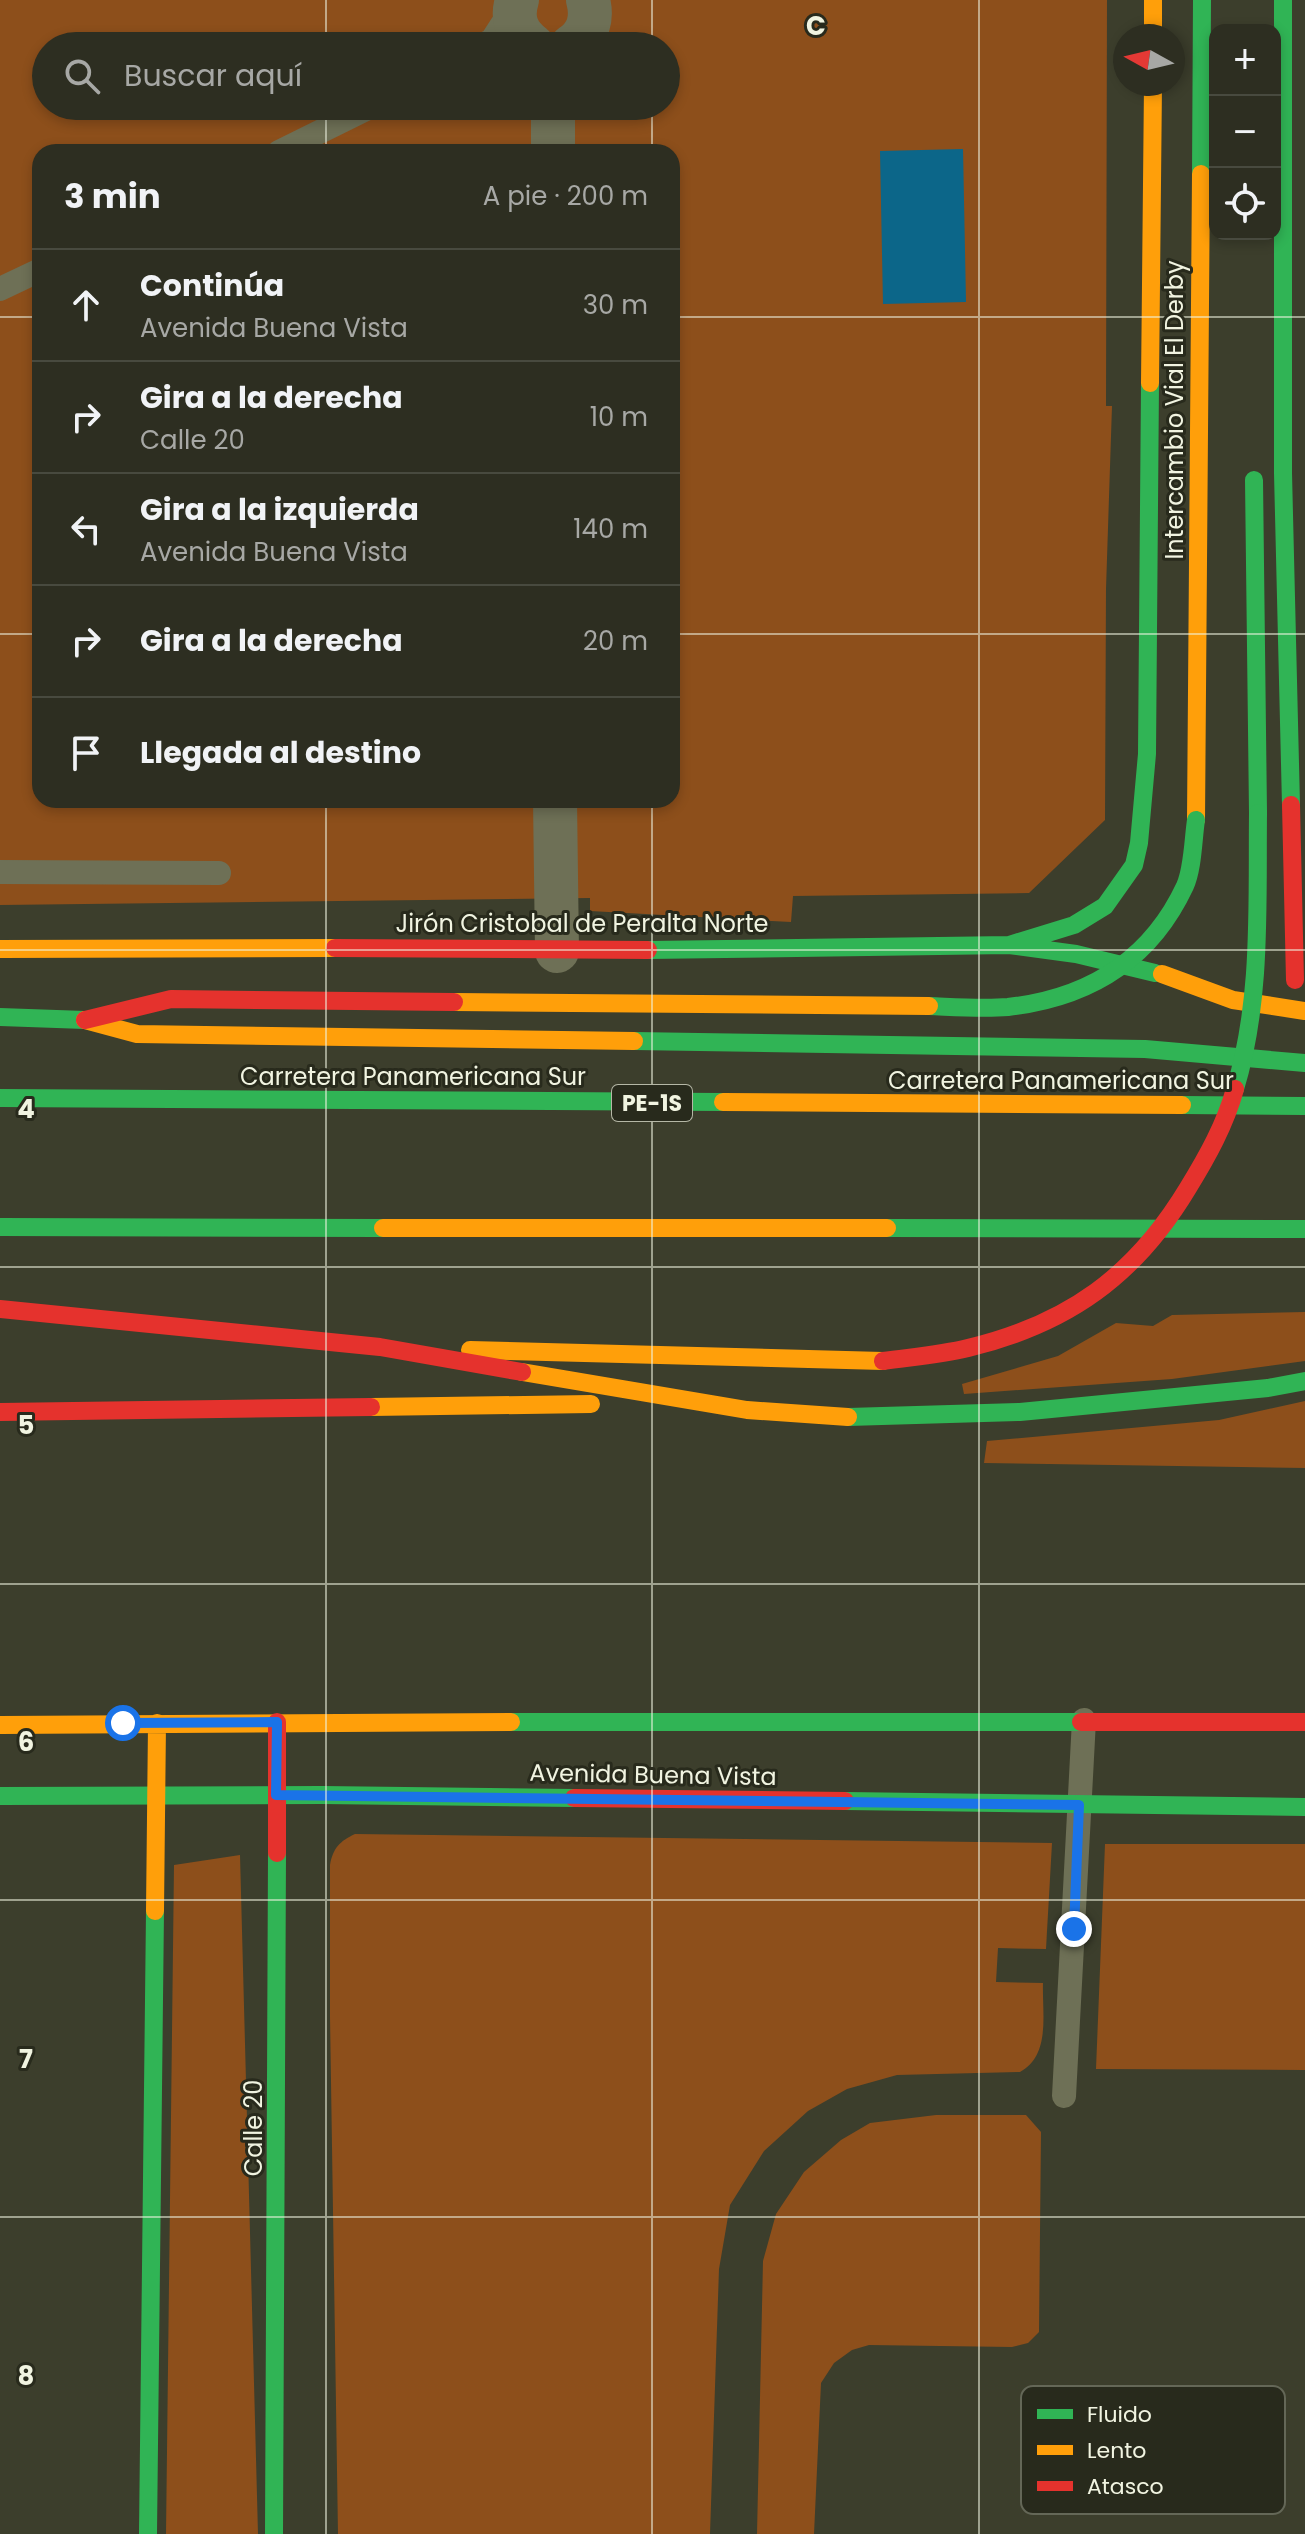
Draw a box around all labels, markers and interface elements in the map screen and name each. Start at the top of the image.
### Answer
text: C [806,8,826,44]
north arrow [1113,24,1185,96]
map controls [1209,24,1281,240]
button: + [1209,24,1281,96]
search box [32,32,680,120]
icon: search [60,54,104,98]
text: Buscar aquí [124,54,302,97]
button: − [1209,96,1281,168]
button: locate [1209,168,1281,240]
text: 3 min [64,172,161,220]
text: A pie · 200 m [483,178,648,214]
street label: Intercambio Vial El Derby [1158,260,1191,560]
text: Continúa [140,264,284,307]
icon: ahead [64,283,108,327]
text: 30 m [583,287,648,323]
text: Avenida Buena Vista [140,310,408,346]
text: Gira a la derecha [140,376,403,419]
icon: right [64,395,108,439]
text: 10 m [590,399,648,435]
text: Calle 20 [140,422,245,458]
text: Gira a la izquierda [140,488,419,531]
icon: left [64,507,108,551]
text: 140 m [573,511,648,547]
text: Avenida Buena Vista [140,534,408,570]
icon: right [64,619,108,663]
text: Gira a la derecha [140,619,403,662]
text: 20 m [583,623,648,659]
icon: arrive [64,731,108,775]
text: Llegada al destino [140,731,421,774]
street label: Jirón Cristobal de Peralta Norte [395,907,769,940]
street label: Carretera Panamericana Sur [240,1060,586,1093]
street label: Carretera Panamericana Sur [888,1064,1234,1097]
road number: PE-1S [612,1085,692,1121]
text: 4 [17,1091,35,1127]
text: 5 [18,1407,34,1443]
route start [105,1705,141,1741]
text: 6 [18,1724,34,1760]
street label: Avenida Buena Vista [529,1756,777,1793]
route end [1056,1911,1092,1947]
text: 7 [19,2041,33,2077]
street label: Calle 20 [237,2080,270,2176]
text: 8 [18,2358,34,2394]
legend [1021,2386,1285,2514]
text: Fluido [1087,2399,1152,2430]
text: Lento [1087,2435,1146,2466]
text: Atasco [1087,2471,1164,2502]

